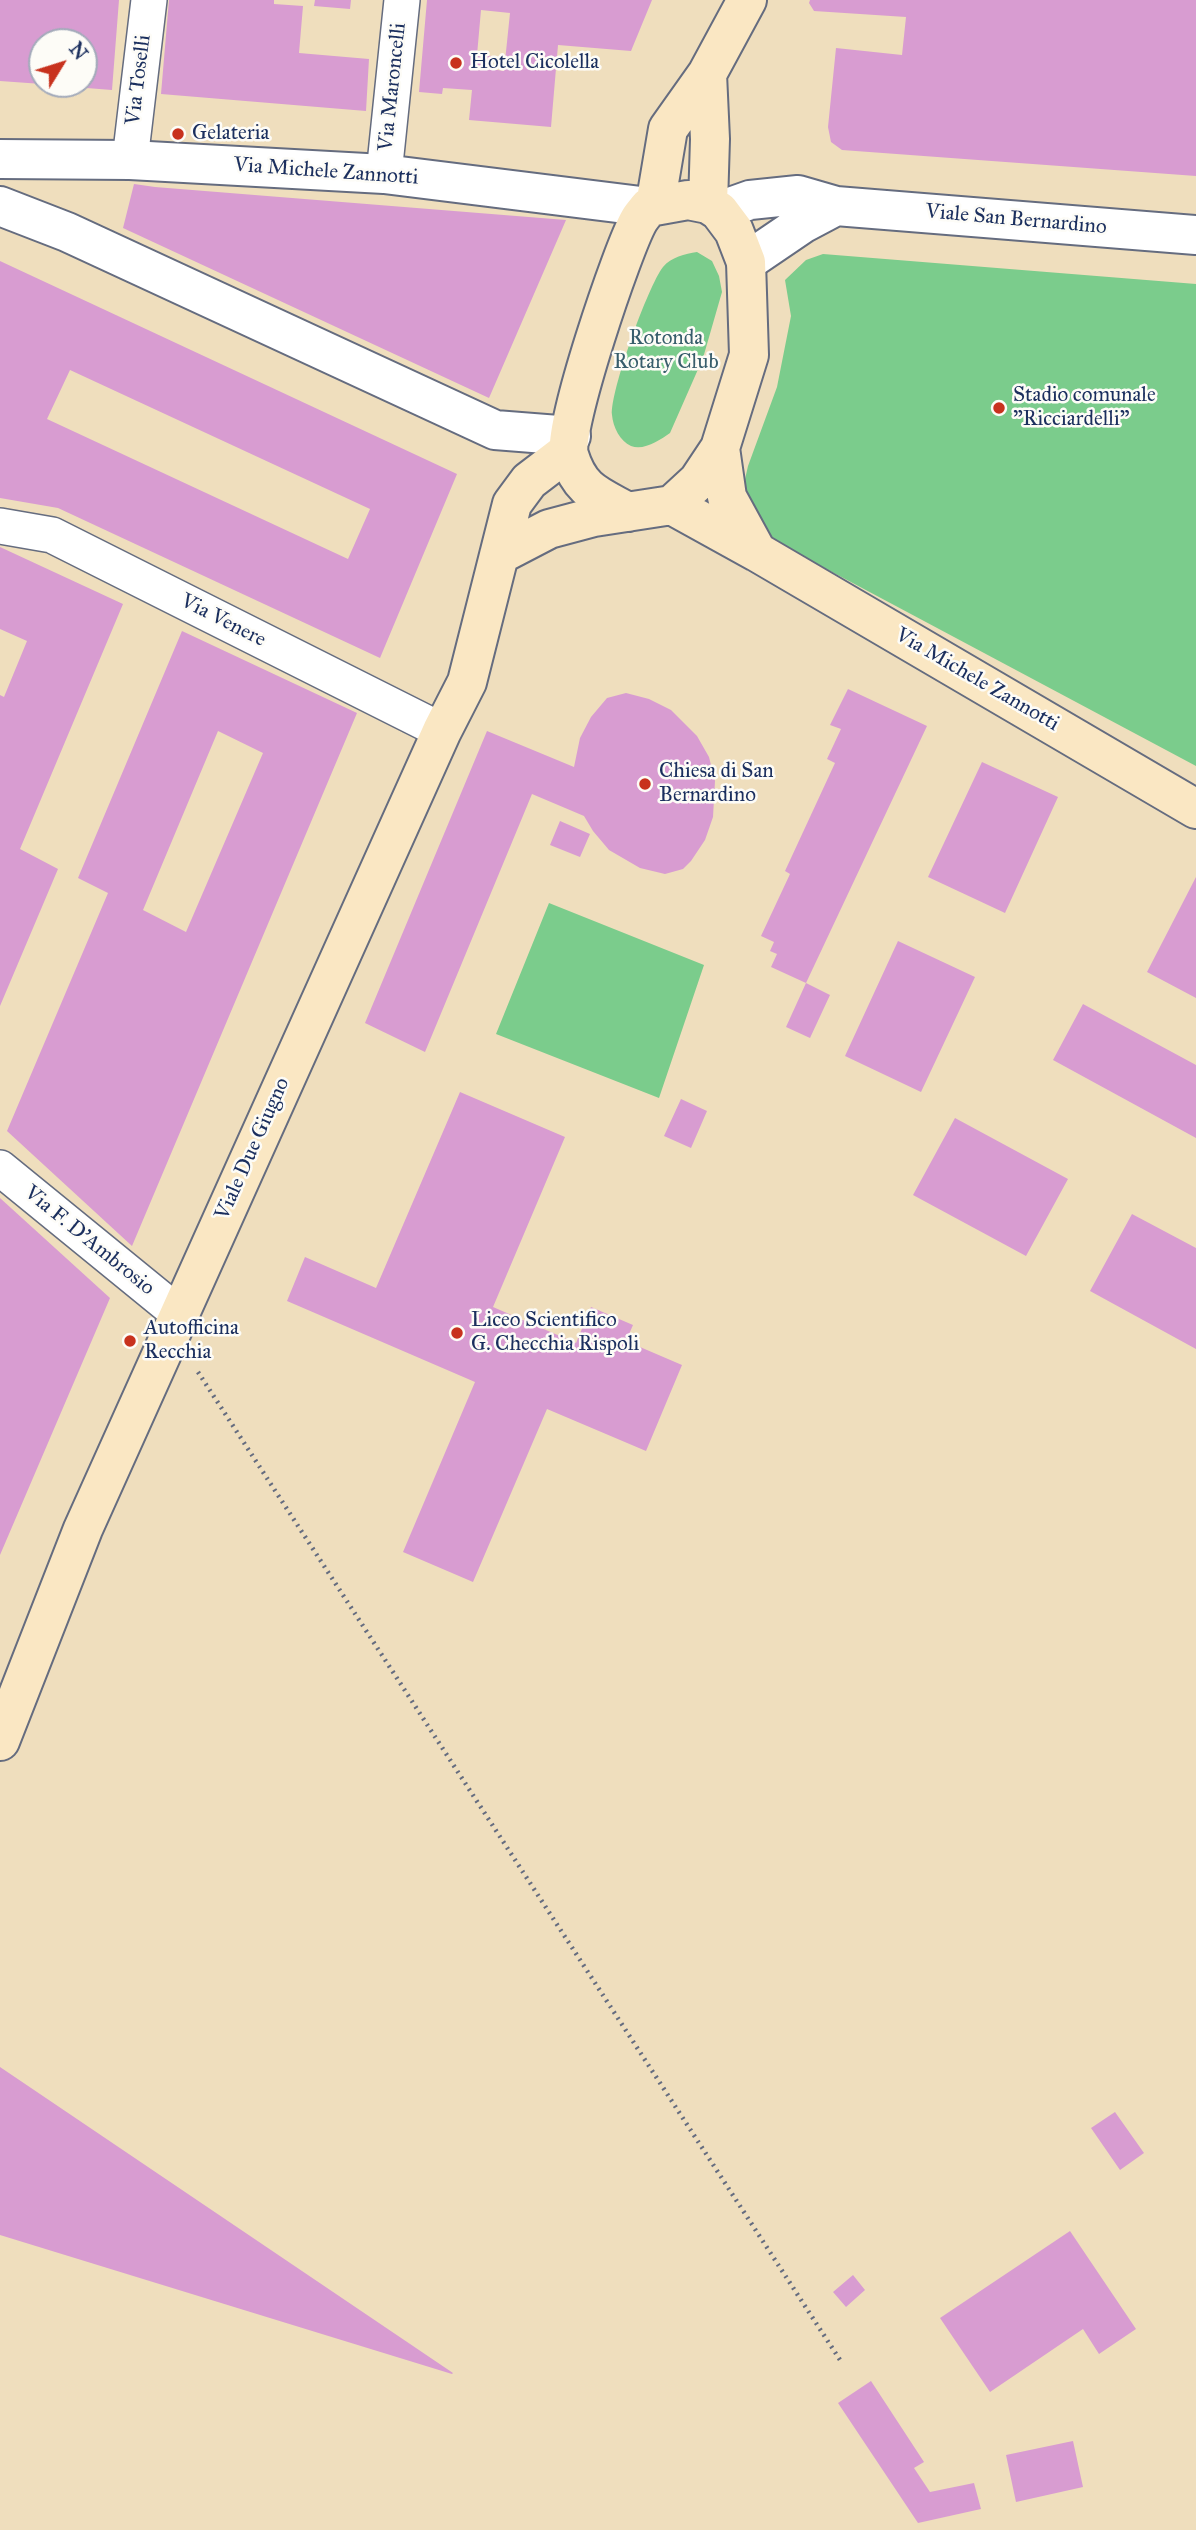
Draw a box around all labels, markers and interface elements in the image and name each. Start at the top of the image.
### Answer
street label: Via Maroncelli [374,22,412,152]
north arrow [28,28,98,98]
street label: Via Toselli [121,33,157,127]
text: N [64,38,92,64]
place label: Hotel Cicolella [470,50,599,76]
marker: Hotel Cicolella [448,55,464,71]
place label: Gelateria [192,121,269,147]
marker: Gelateria [170,126,186,142]
street label: Via Michele Zannotti [233,153,419,191]
street label: Viale San Bernardino [924,200,1108,240]
park label: Rotonda Rotary Club [613,326,719,376]
place label: Stadio comunale "Ricciardelli" [1013,383,1156,433]
marker: Stadio comunale "Ricciardelli" [991,400,1007,416]
street label: Via Venere [176,589,270,653]
street label: Via Michele Zannotti [890,623,1064,737]
place label: Chiesa di San Bernardino [659,759,774,809]
marker: Chiesa di San Bernardino [637,776,653,792]
street label: Viale Due Giugno [210,1074,296,1224]
street label: Via F. D'Ambrosio [19,1181,159,1301]
place label: Liceo Scientifico G. Checchia Rispoli [471,1308,639,1358]
place label: Autofficina Recchia [144,1316,239,1366]
marker: Liceo Scientifico G. Checchia Rispoli [449,1325,465,1341]
marker: Autofficina Recchia [122,1333,138,1349]

